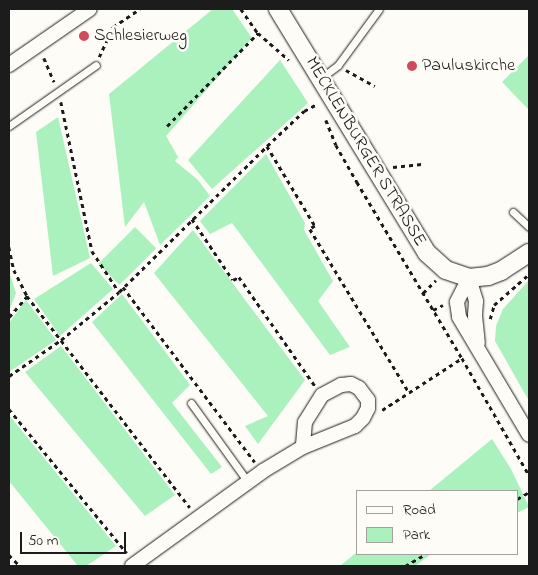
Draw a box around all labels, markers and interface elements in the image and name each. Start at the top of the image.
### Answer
place label: Schlesierweg [94,25,187,47]
marker: Schlesierweg [78,30,90,42]
street label: MECKLENBURGER STRASSE [300,53,430,251]
place label: Pauluskirche [422,55,515,77]
marker: Pauluskirche [406,60,418,72]
legend [356,490,518,555]
text: Road [403,499,436,521]
scale bar [22,522,129,554]
text: Park [403,524,430,546]
text: 50 m [28,530,58,552]

